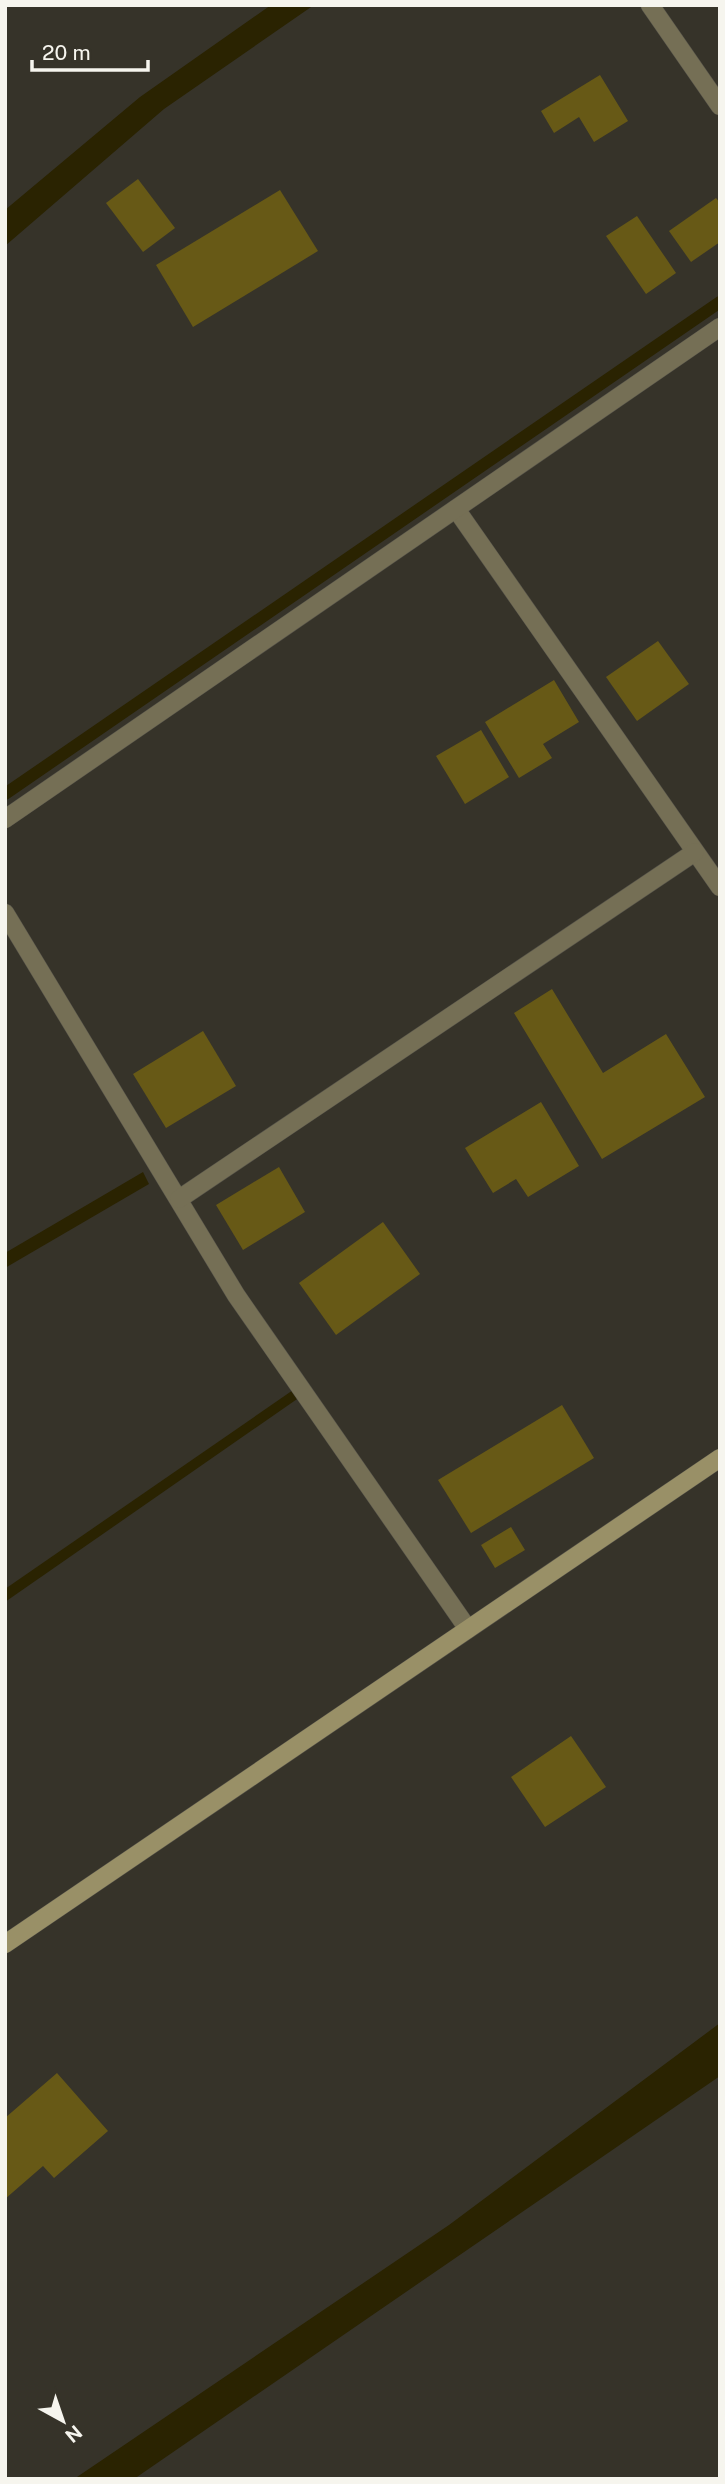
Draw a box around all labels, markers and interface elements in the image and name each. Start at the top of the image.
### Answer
scale bar [32,28,147,72]
text: 20 m [42,40,91,65]
north arrow [28,2386,98,2456]
text: N [61,2421,87,2447]

